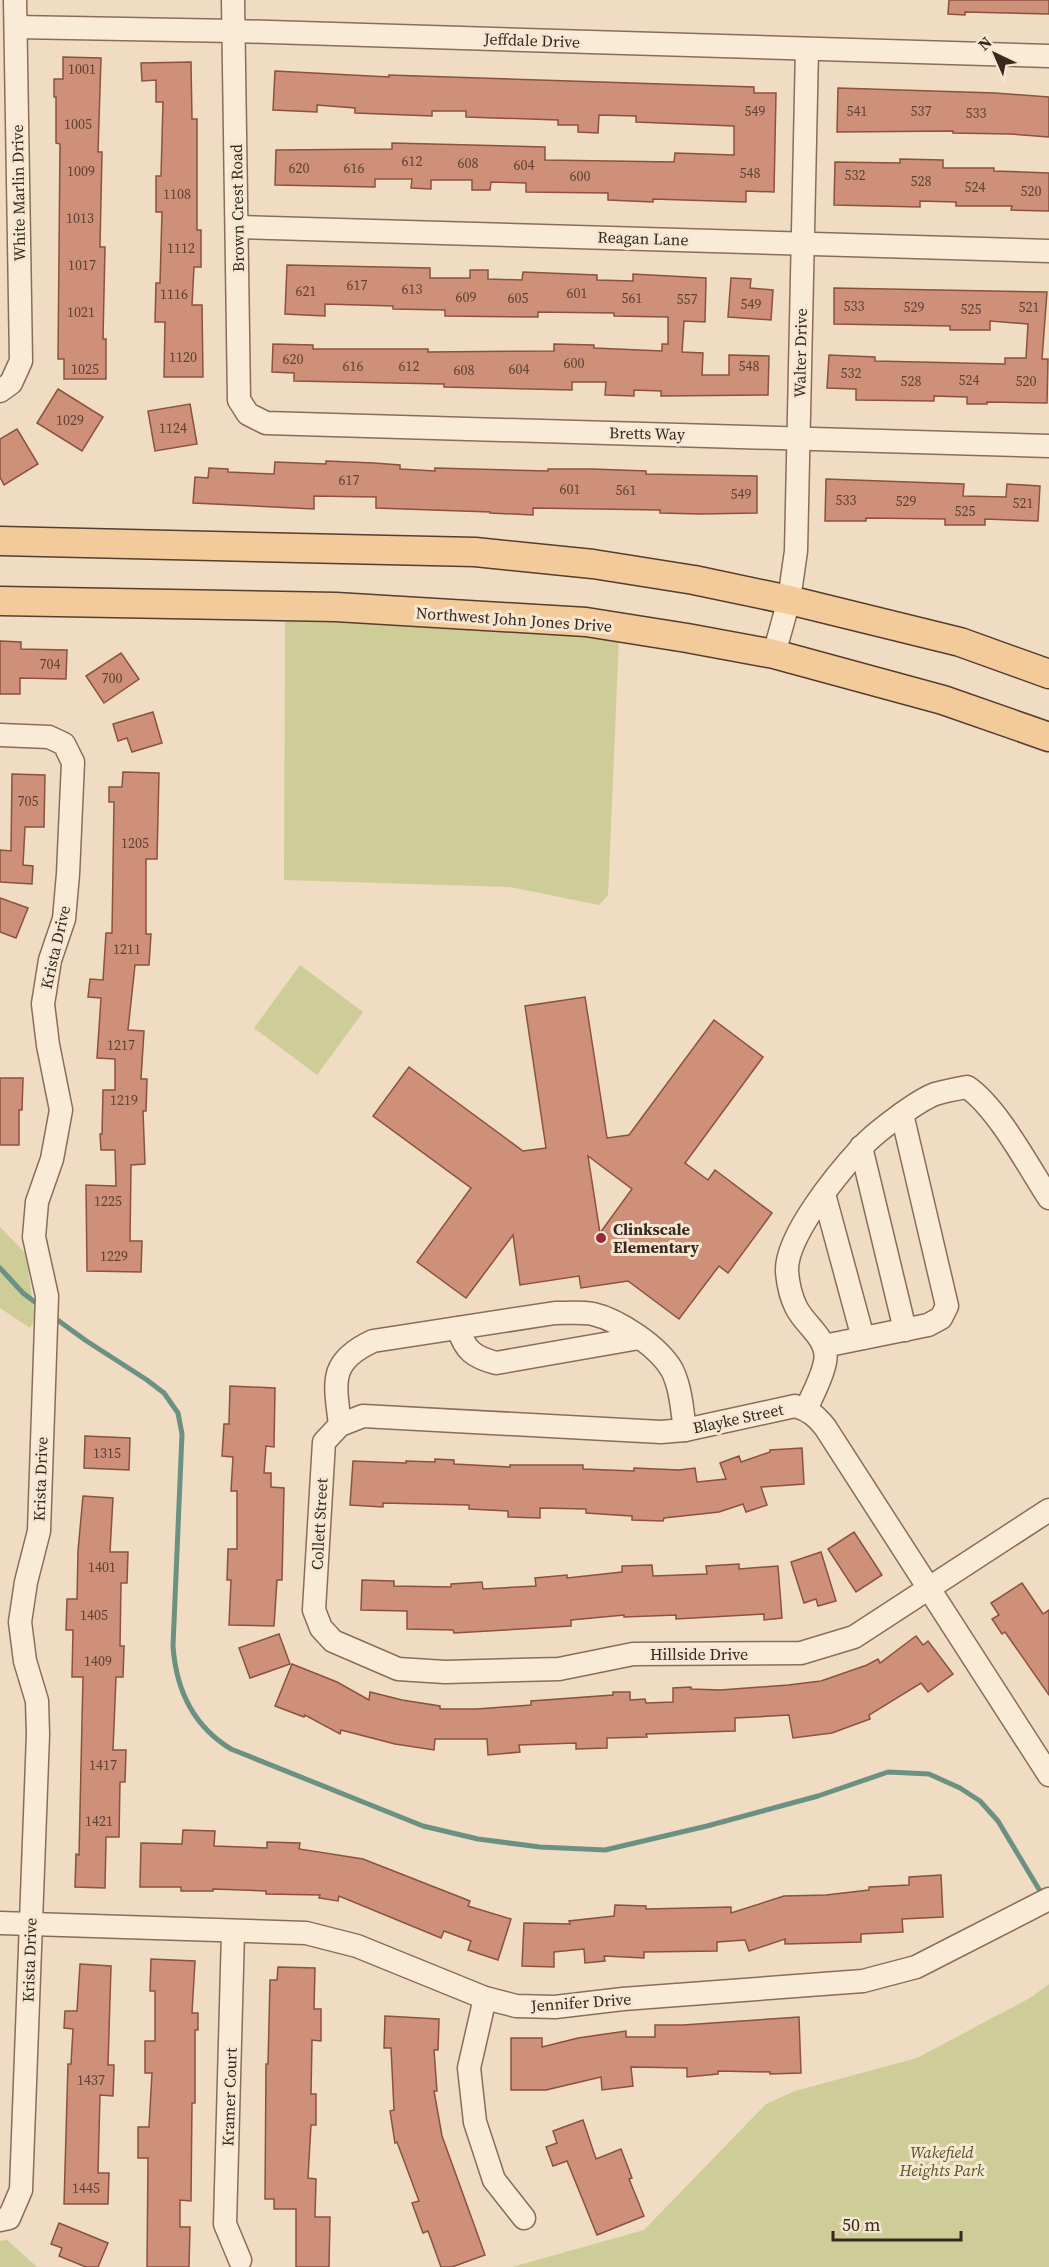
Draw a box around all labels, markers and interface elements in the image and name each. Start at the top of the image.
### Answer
north arrow [965,24,1025,84]
street label: Jeffdale Drive [483,27,580,53]
text: N [973,31,997,55]
house number: 1001 [68,59,96,79]
house number: 549 [745,101,766,121]
house number: 541 [847,101,868,121]
house number: 537 [911,101,932,121]
house number: 533 [966,103,987,123]
house number: 1005 [64,114,92,134]
street label: White Marlin Drive [6,124,30,262]
street label: Brown Crest Road [225,144,249,272]
house number: 612 [402,151,423,171]
house number: 608 [458,153,479,173]
house number: 604 [514,155,535,175]
house number: 620 [289,158,310,178]
house number: 616 [344,158,365,178]
house number: 1009 [67,161,95,181]
house number: 548 [740,163,761,183]
house number: 532 [845,165,866,185]
house number: 600 [570,166,591,186]
house number: 528 [911,171,932,191]
house number: 524 [965,177,986,197]
house number: 520 [1021,181,1042,201]
house number: 1108 [163,184,191,204]
house number: 1013 [66,208,94,228]
street label: Reagan Lane [597,225,689,251]
house number: 1112 [167,238,195,258]
house number: 1017 [68,255,96,275]
house number: 617 [347,275,368,295]
house number: 613 [402,279,423,299]
house number: 621 [296,281,317,301]
house number: 601 [567,283,588,303]
house number: 1116 [160,284,188,304]
house number: 609 [456,287,477,307]
house number: 605 [508,288,529,308]
house number: 561 [622,288,643,308]
house number: 557 [677,289,698,309]
house number: 549 [741,294,762,314]
house number: 533 [844,296,865,316]
house number: 529 [904,297,925,317]
house number: 521 [1019,297,1040,317]
house number: 525 [961,299,982,319]
house number: 1021 [67,302,95,322]
street label: Walter Drive [788,308,812,398]
house number: 1120 [169,347,197,367]
house number: 620 [283,349,304,369]
house number: 600 [564,353,585,373]
house number: 616 [343,356,364,376]
house number: 612 [399,356,420,376]
house number: 548 [739,356,760,376]
house number: 1025 [71,359,99,379]
house number: 604 [509,359,530,379]
house number: 608 [454,360,475,380]
house number: 532 [841,363,862,383]
house number: 524 [959,370,980,390]
house number: 528 [901,371,922,391]
house number: 520 [1016,371,1037,391]
house number: 1029 [56,410,84,430]
house number: 1124 [159,418,187,438]
street label: Bretts Way [609,421,686,445]
house number: 617 [339,470,360,490]
house number: 601 [560,479,581,499]
house number: 561 [616,480,637,500]
house number: 549 [731,484,752,504]
house number: 533 [836,490,857,510]
house number: 529 [896,491,917,511]
house number: 521 [1013,493,1034,513]
house number: 525 [955,501,976,521]
street label: Northwest John Jones Drive [415,601,613,637]
house number: 704 [40,654,61,674]
house number: 700 [102,668,123,688]
house number: 705 [18,791,39,811]
house number: 1205 [121,833,149,853]
street label: Krista Drive [35,903,75,991]
house number: 1211 [113,939,141,959]
house number: 1217 [107,1035,135,1055]
house number: 1219 [110,1090,138,1110]
house number: 1225 [94,1191,122,1211]
place label: Clinkscale Elementary [613,1218,700,1258]
marker: Clinkscale Elementary [594,1231,608,1245]
house number: 1229 [100,1246,128,1266]
street label: Blayke Street [691,1398,786,1438]
street label: Krista Drive [28,1436,52,1522]
house number: 1315 [93,1443,121,1463]
street label: Collett Street [306,1477,332,1571]
house number: 1401 [88,1557,116,1577]
house number: 1405 [80,1605,108,1625]
street label: Hillside Drive [650,1643,748,1665]
house number: 1409 [84,1651,112,1671]
house number: 1417 [89,1755,117,1775]
house number: 1421 [85,1811,113,1831]
street label: Krista Drive [17,1917,41,2003]
street label: Jennifer Drive [529,1988,632,2017]
street label: Kramer Court [216,2046,242,2147]
house number: 1437 [77,2070,105,2090]
park label: Wakefield Heights Park [899,2141,985,2181]
house number: 1445 [72,2178,100,2198]
scale bar [833,2204,960,2242]
text: 50 m [842,2212,880,2237]

